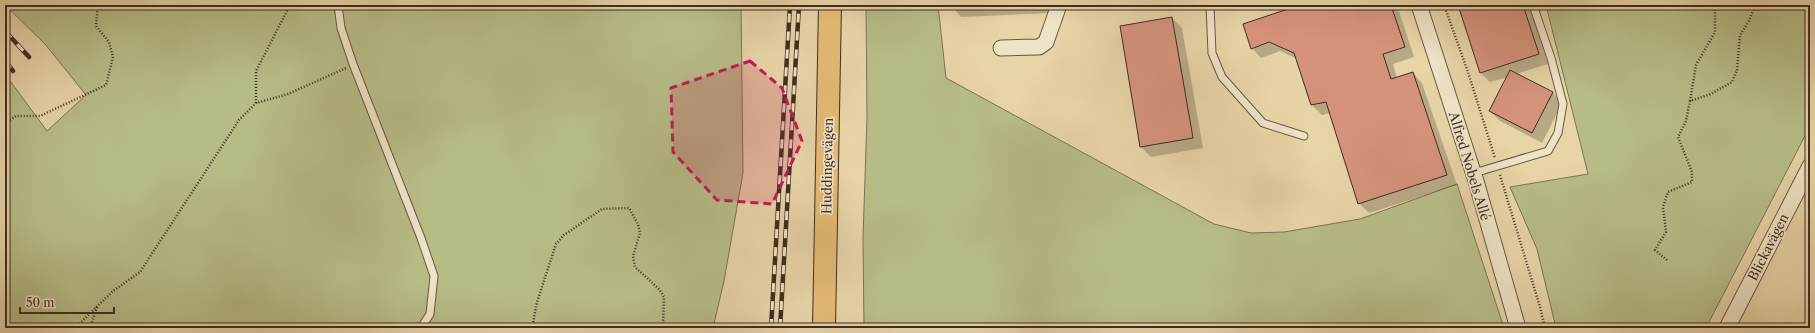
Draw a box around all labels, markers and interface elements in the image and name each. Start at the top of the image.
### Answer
street label: Alfred Nobels Allé [1446,109,1494,222]
street label: Huddingevägen [818,118,836,214]
street label: Blickavägen [1744,211,1792,283]
scale bar [20,289,114,315]
text: 50 m [26,295,55,310]

